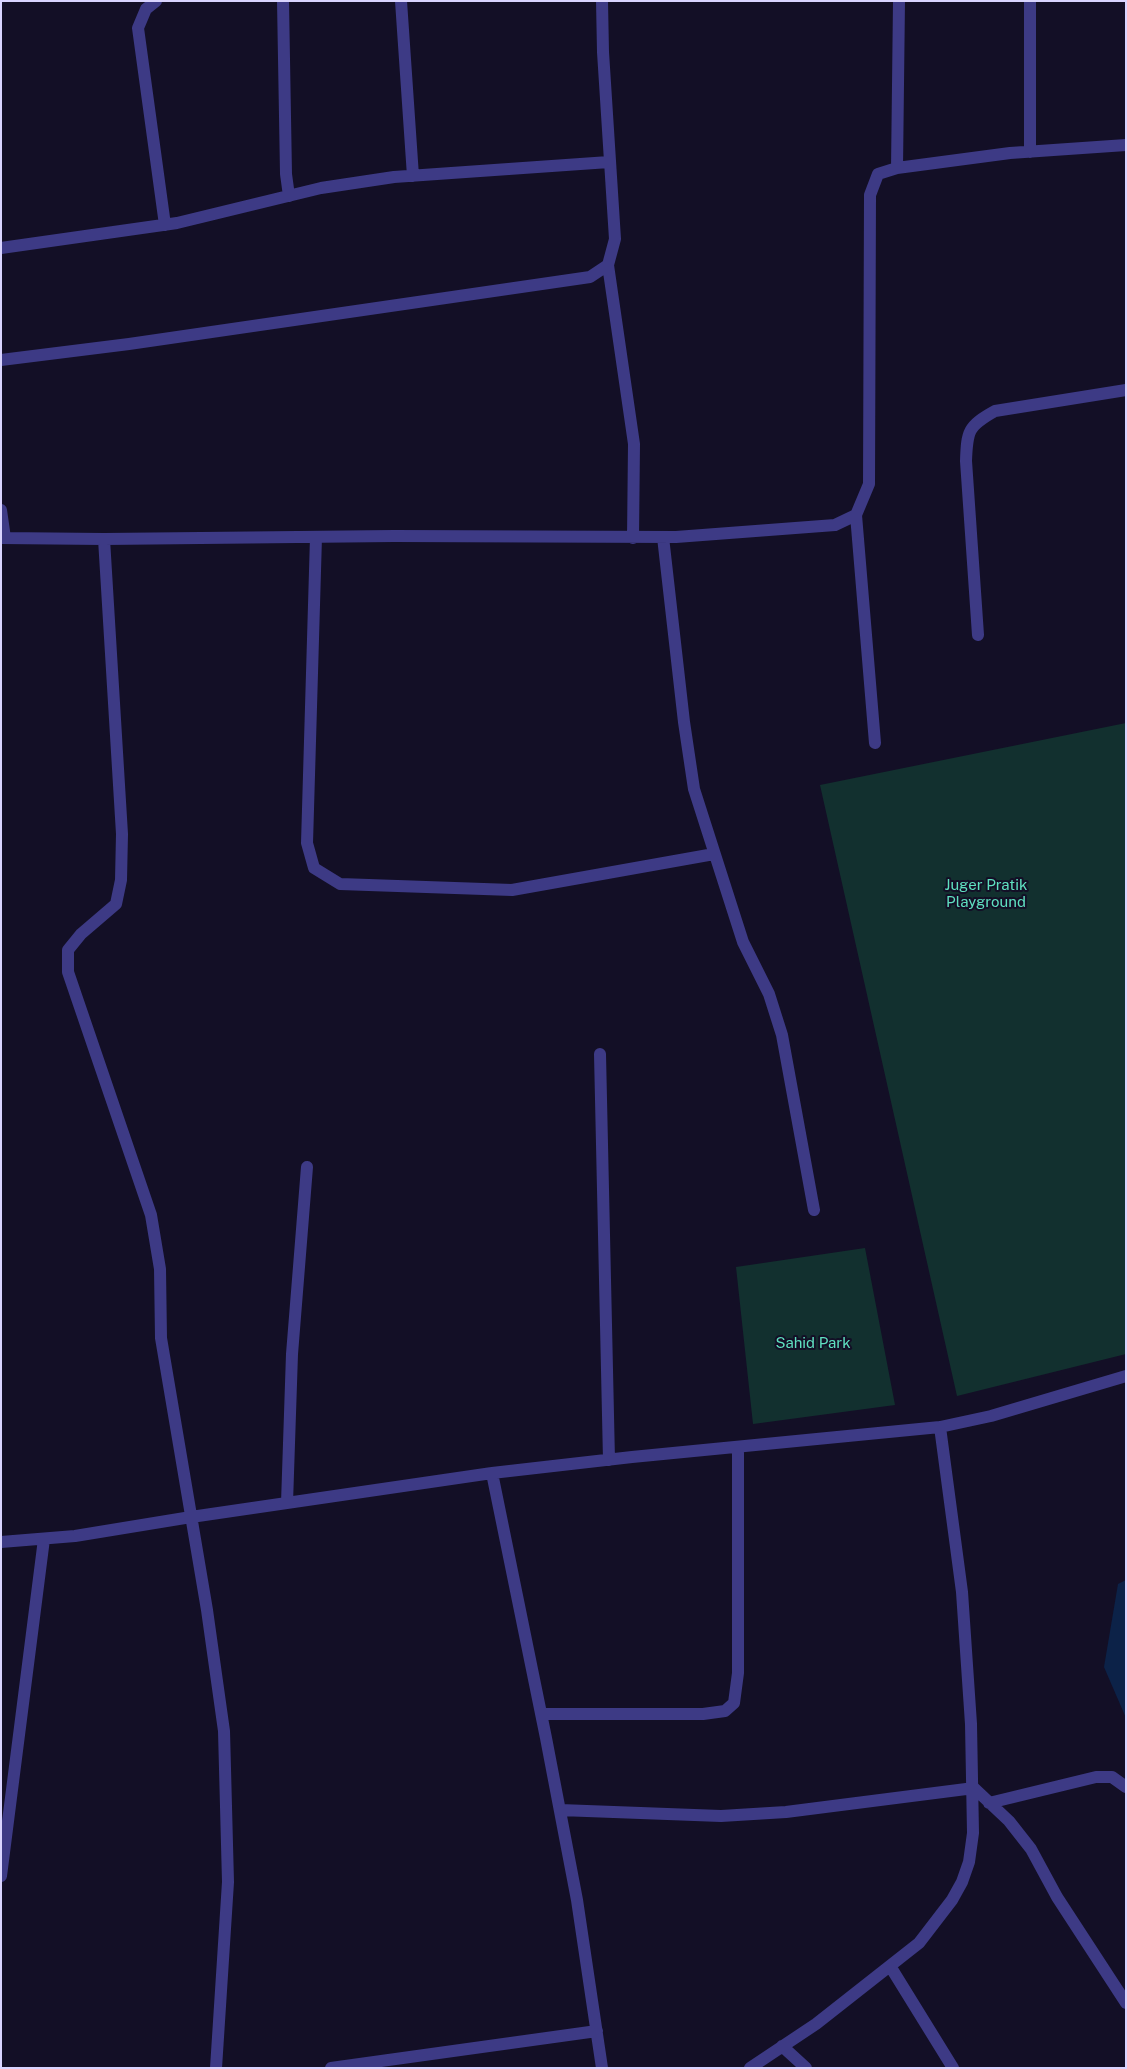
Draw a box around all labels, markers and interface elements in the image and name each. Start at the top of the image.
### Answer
park label: Juger Pratik Playground [945,876,1027,911]
park label: Sahid Park [775,1334,851,1352]

